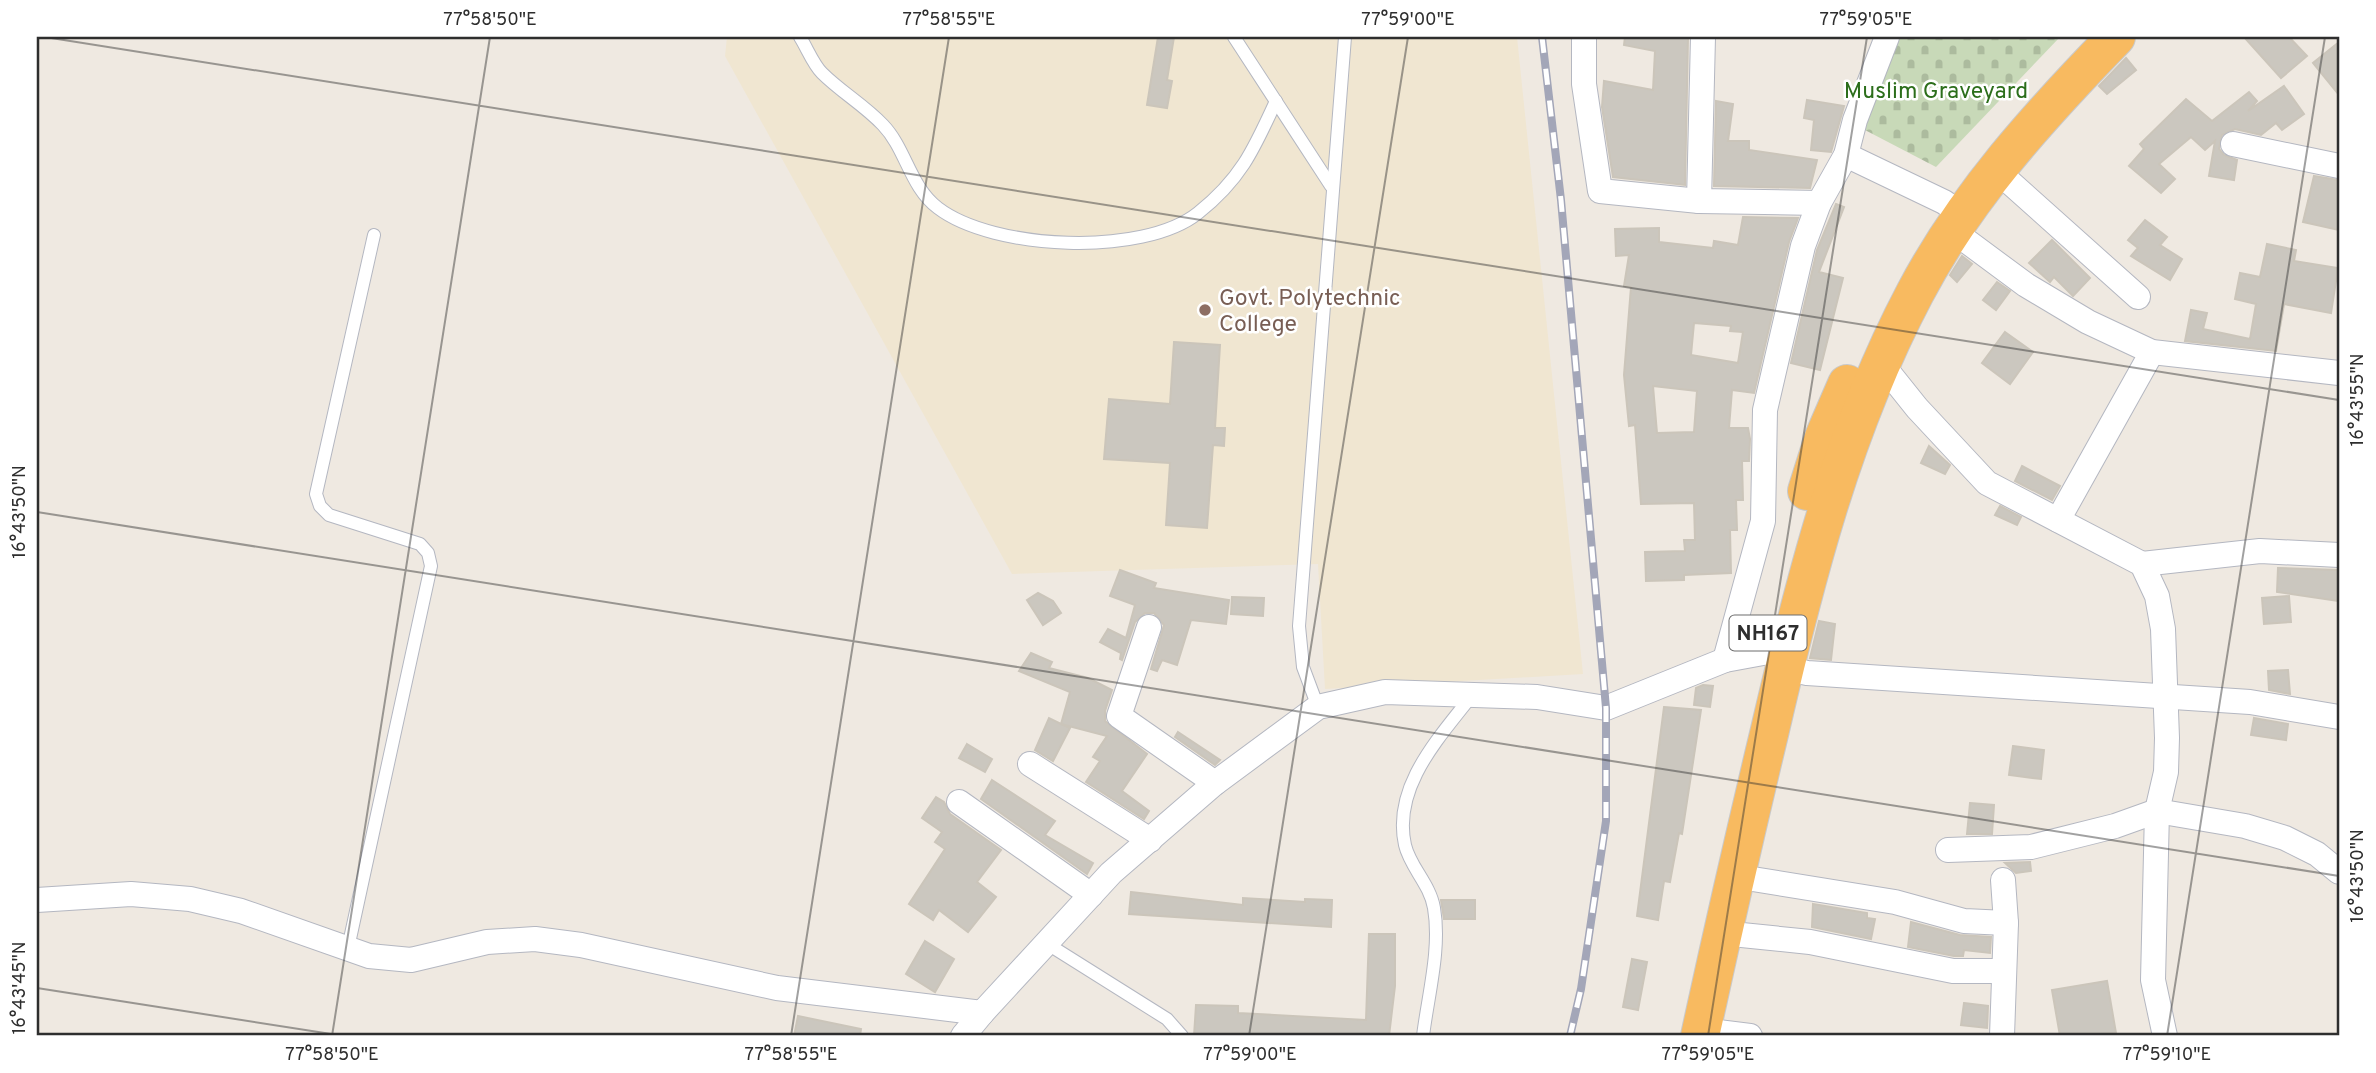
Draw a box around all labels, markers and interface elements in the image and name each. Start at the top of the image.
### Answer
text: 77°58'50"E [443,9,537,32]
text: 77°58'55"E [902,9,996,32]
text: 77°59'00"E [1361,9,1455,32]
text: 77°59'05"E [1819,9,1913,32]
park label: Muslim Graveyard [1844,78,2028,107]
place label: Govt. Polytechnic College [1219,285,1400,340]
marker: Govt. Polytechnic College [1197,302,1213,318]
text: 16°43'55"N [2347,353,2370,447]
text: 16°43'50"N [9,465,32,559]
road number: NH167 [1730,616,1806,650]
text: 16°43'50"N [2347,829,2370,923]
text: 16°43'45"N [9,941,32,1035]
text: 77°58'50"E [285,1044,379,1067]
text: 77°58'55"E [744,1044,838,1067]
text: 77°59'00"E [1203,1044,1297,1067]
text: 77°59'05"E [1661,1044,1755,1067]
text: 77°59'10"E [2123,1044,2211,1067]

